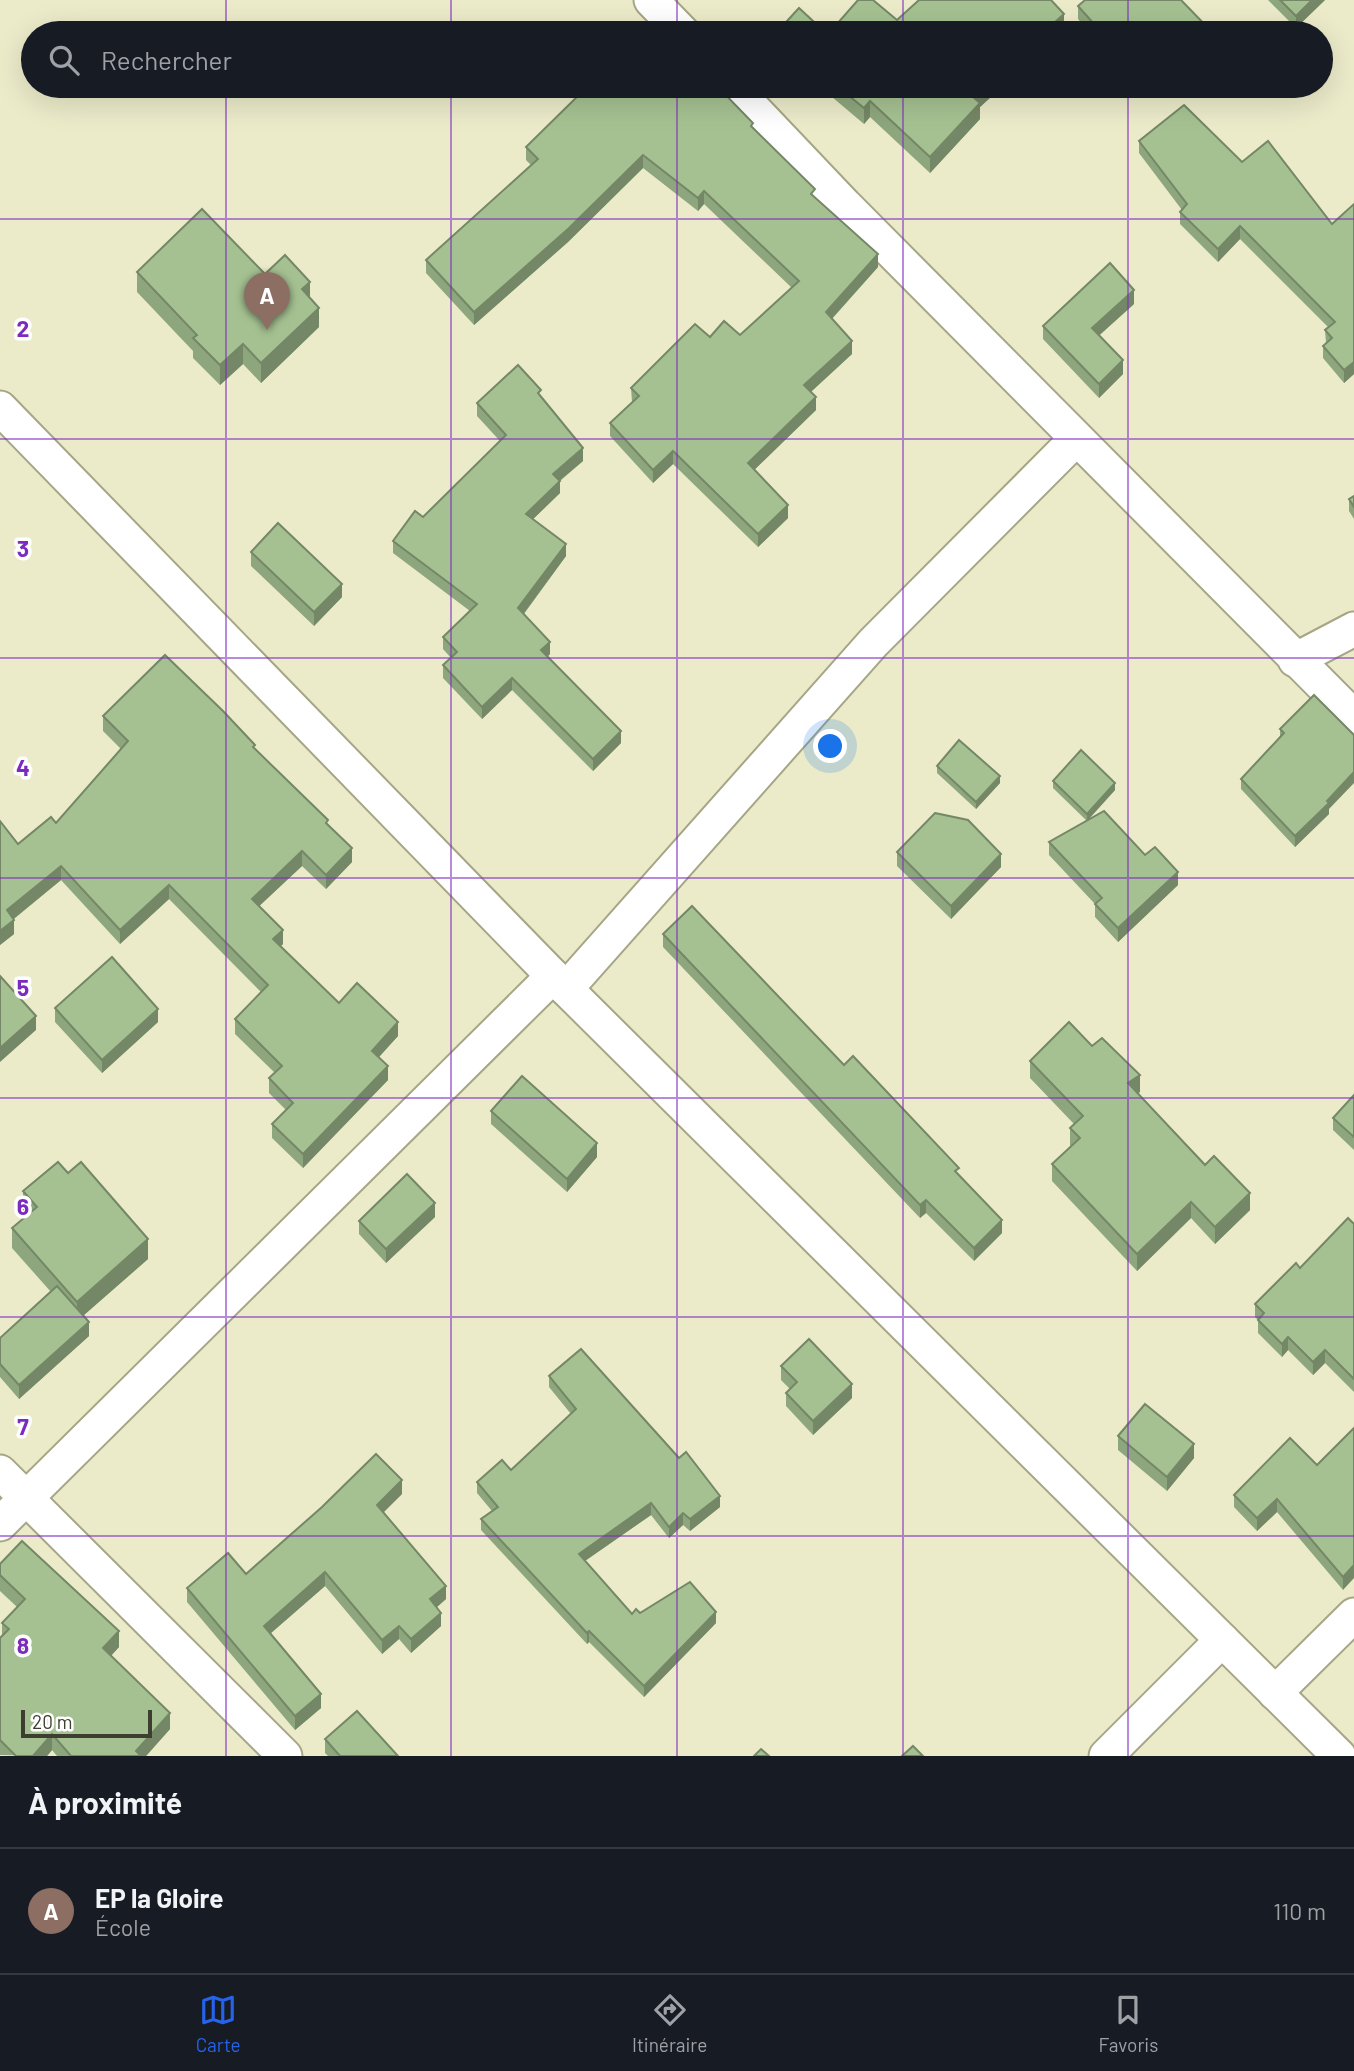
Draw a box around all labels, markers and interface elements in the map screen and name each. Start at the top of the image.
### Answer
search box [21,21,1333,98]
icon: search [45,41,83,79]
text: Rechercher [101,44,232,75]
pin: A [244,272,290,330]
text: 2 [17,314,29,342]
text: 3 [17,534,29,562]
your location [813,729,847,763]
text: 4 [16,753,30,781]
text: 5 [17,973,29,1001]
text: 6 [17,1192,29,1220]
text: 7 [17,1412,29,1440]
text: 8 [17,1631,29,1659]
scale bar [21,1707,152,1739]
text: 20 m [32,1710,72,1733]
text: À proximité [28,1784,182,1820]
text: EP la Gloire [95,1882,223,1913]
text: A [43,1897,59,1925]
text: 110 m [1273,1897,1326,1925]
text: École [95,1913,151,1941]
tab: Carte [196,1991,241,2056]
tab: Itinéraire [632,1991,707,2056]
tab: Favoris [1099,1991,1158,2056]

